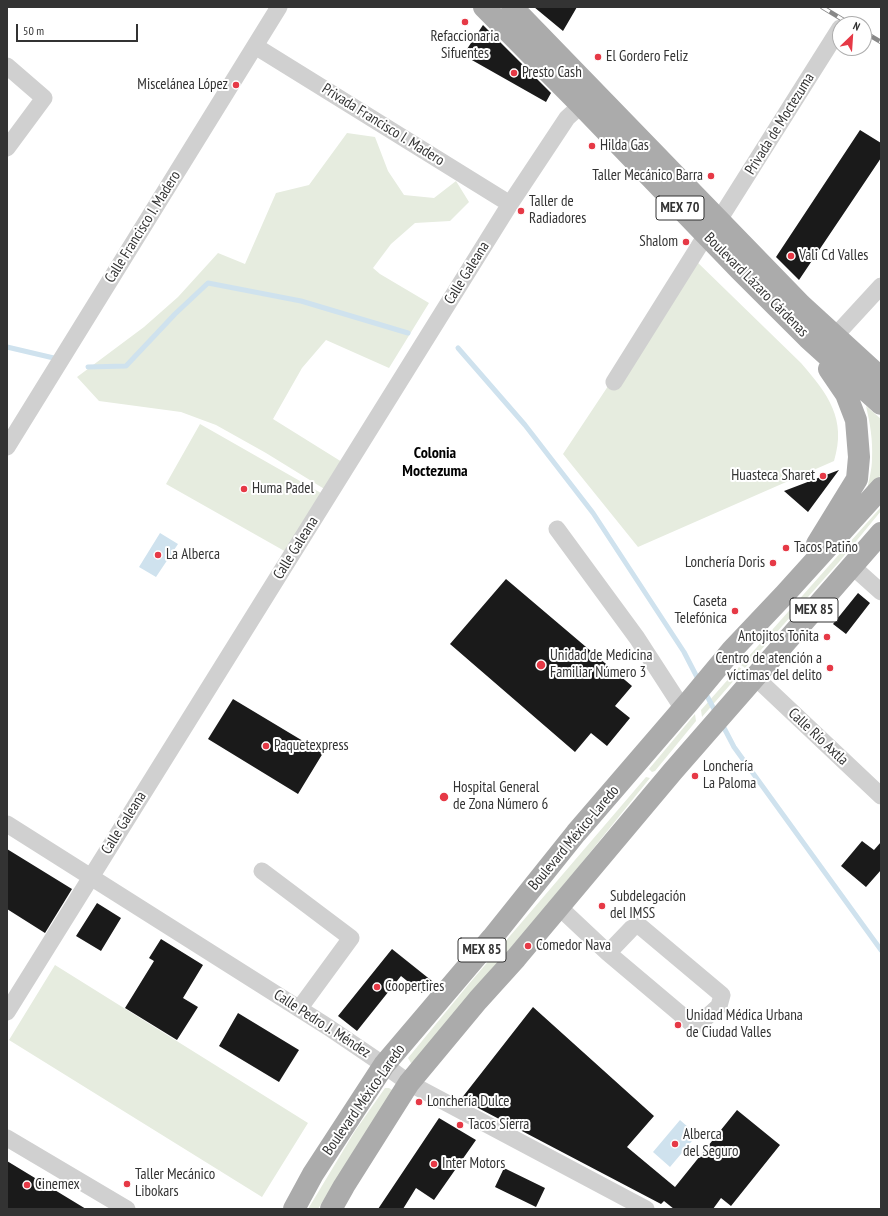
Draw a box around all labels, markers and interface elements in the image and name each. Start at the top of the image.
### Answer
scale bar [18,16,140,42]
north arrow [832,16,872,56]
marker: Refaccionaria Sifuentes [460,17,470,27]
text: N [851,18,862,34]
text: 50 m [23,23,44,38]
place label: Refaccionaria Sifuentes [431,28,499,63]
place label: El Gordero Feliz [606,48,688,66]
marker: El Gordero Feliz [593,52,603,62]
place label: Presto Cash [522,64,582,82]
marker: Presto Cash [509,68,519,78]
street label: Privada de Moctezuma [742,70,818,178]
place label: Miscelánea López [137,76,228,94]
marker: Miscelánea López [231,80,241,90]
street label: Privada Francisco I. Madero [319,80,447,170]
place label: Hilda Gas [600,137,649,155]
marker: Hilda Gas [587,141,597,151]
place label: Taller Mecánico Barra [592,167,703,185]
street label: Calle Francisco I. Madero [101,168,185,286]
marker: Taller Mecánico Barra [706,171,716,181]
place label: Taller de Radiadores [529,193,586,228]
road number: MEX 70 [656,196,704,220]
marker: Taller de Radiadores [516,206,526,216]
street label: Boulevard Lázaro Cárdenas [700,229,812,341]
place label: Shalom [639,233,678,251]
marker: Shalom [681,237,691,247]
street label: Calle Galeana [441,238,493,308]
place label: Vali Cd Valles [799,247,868,265]
marker: Vali Cd Valles [786,251,796,261]
district label: Colonia Moctezuma [402,443,468,481]
place label: Huasteca Sharet [731,467,815,485]
marker: Huasteca Sharet [818,471,828,481]
place label: Huma Padel [252,480,314,498]
marker: Huma Padel [239,484,249,494]
street label: Calle Galeana [270,513,322,583]
place label: Tacos Patiño [794,539,858,557]
marker: Tacos Patiño [781,543,791,553]
place label: La Alberca [166,546,220,564]
marker: La Alberca [153,550,163,560]
place label: Lonchería Doris [685,554,765,572]
marker: Lonchería Doris [768,558,778,568]
place label: Caseta Telefónica [675,593,727,628]
road number: MEX 85 [790,598,838,622]
marker: Caseta Telefónica [730,606,740,616]
place label: Antojitos Toñita [738,628,819,646]
marker: Antojitos Toñita [822,632,832,642]
place label: Unidad de Medicina Familiar Número 3 [550,647,652,682]
place label: Centro de atención a víctimas del delito [715,650,822,685]
marker: Unidad de Medicina Familiar Número 3 [535,659,547,671]
marker: Centro de atención a víctimas del delito [825,663,835,673]
street label: Calle Río Axtla [784,705,852,769]
place label: Paquetexpress [274,737,349,755]
marker: Paquetexpress [261,741,271,751]
place label: Lonchería La Paloma [703,758,756,793]
marker: Lonchería La Paloma [690,771,700,781]
place label: Hospital General de Zona Número 6 [453,779,548,814]
street label: Boulevard México-Laredo [525,782,623,894]
street label: Calle Galeana [98,788,150,858]
marker: Hospital General de Zona Número 6 [438,791,450,803]
place label: Subdelegación del IMSS [610,888,686,923]
marker: Subdelegación del IMSS [597,901,607,911]
place label: Comedor Nava [536,937,611,955]
road number: MEX 85 [458,938,506,962]
marker: Comedor Nava [523,941,533,951]
place label: Coopertires [385,978,444,996]
marker: Coopertires [372,982,382,992]
street label: Calle Pedro J. Méndez [270,986,374,1062]
place label: Unidad Médica Urbana de Ciudad Valles [686,1007,803,1042]
marker: Unidad Médica Urbana de Ciudad Valles [673,1020,683,1030]
street label: Boulevard México-Laredo [319,1041,409,1159]
place label: Lonchería Dulce [427,1093,509,1111]
marker: Lonchería Dulce [414,1097,424,1107]
place label: Tacos Sierra [468,1116,529,1134]
marker: Tacos Sierra [455,1120,465,1130]
place label: Alberca del Seguro [683,1126,738,1161]
marker: Alberca del Seguro [670,1139,680,1149]
place label: Inter Motors [442,1155,505,1173]
marker: Inter Motors [429,1159,439,1169]
place label: Taller Mecánico Libokars [135,1166,215,1201]
place label: Cinemex [35,1176,80,1194]
marker: Taller Mecánico Libokars [122,1179,132,1189]
marker: Cinemex [22,1180,32,1190]

